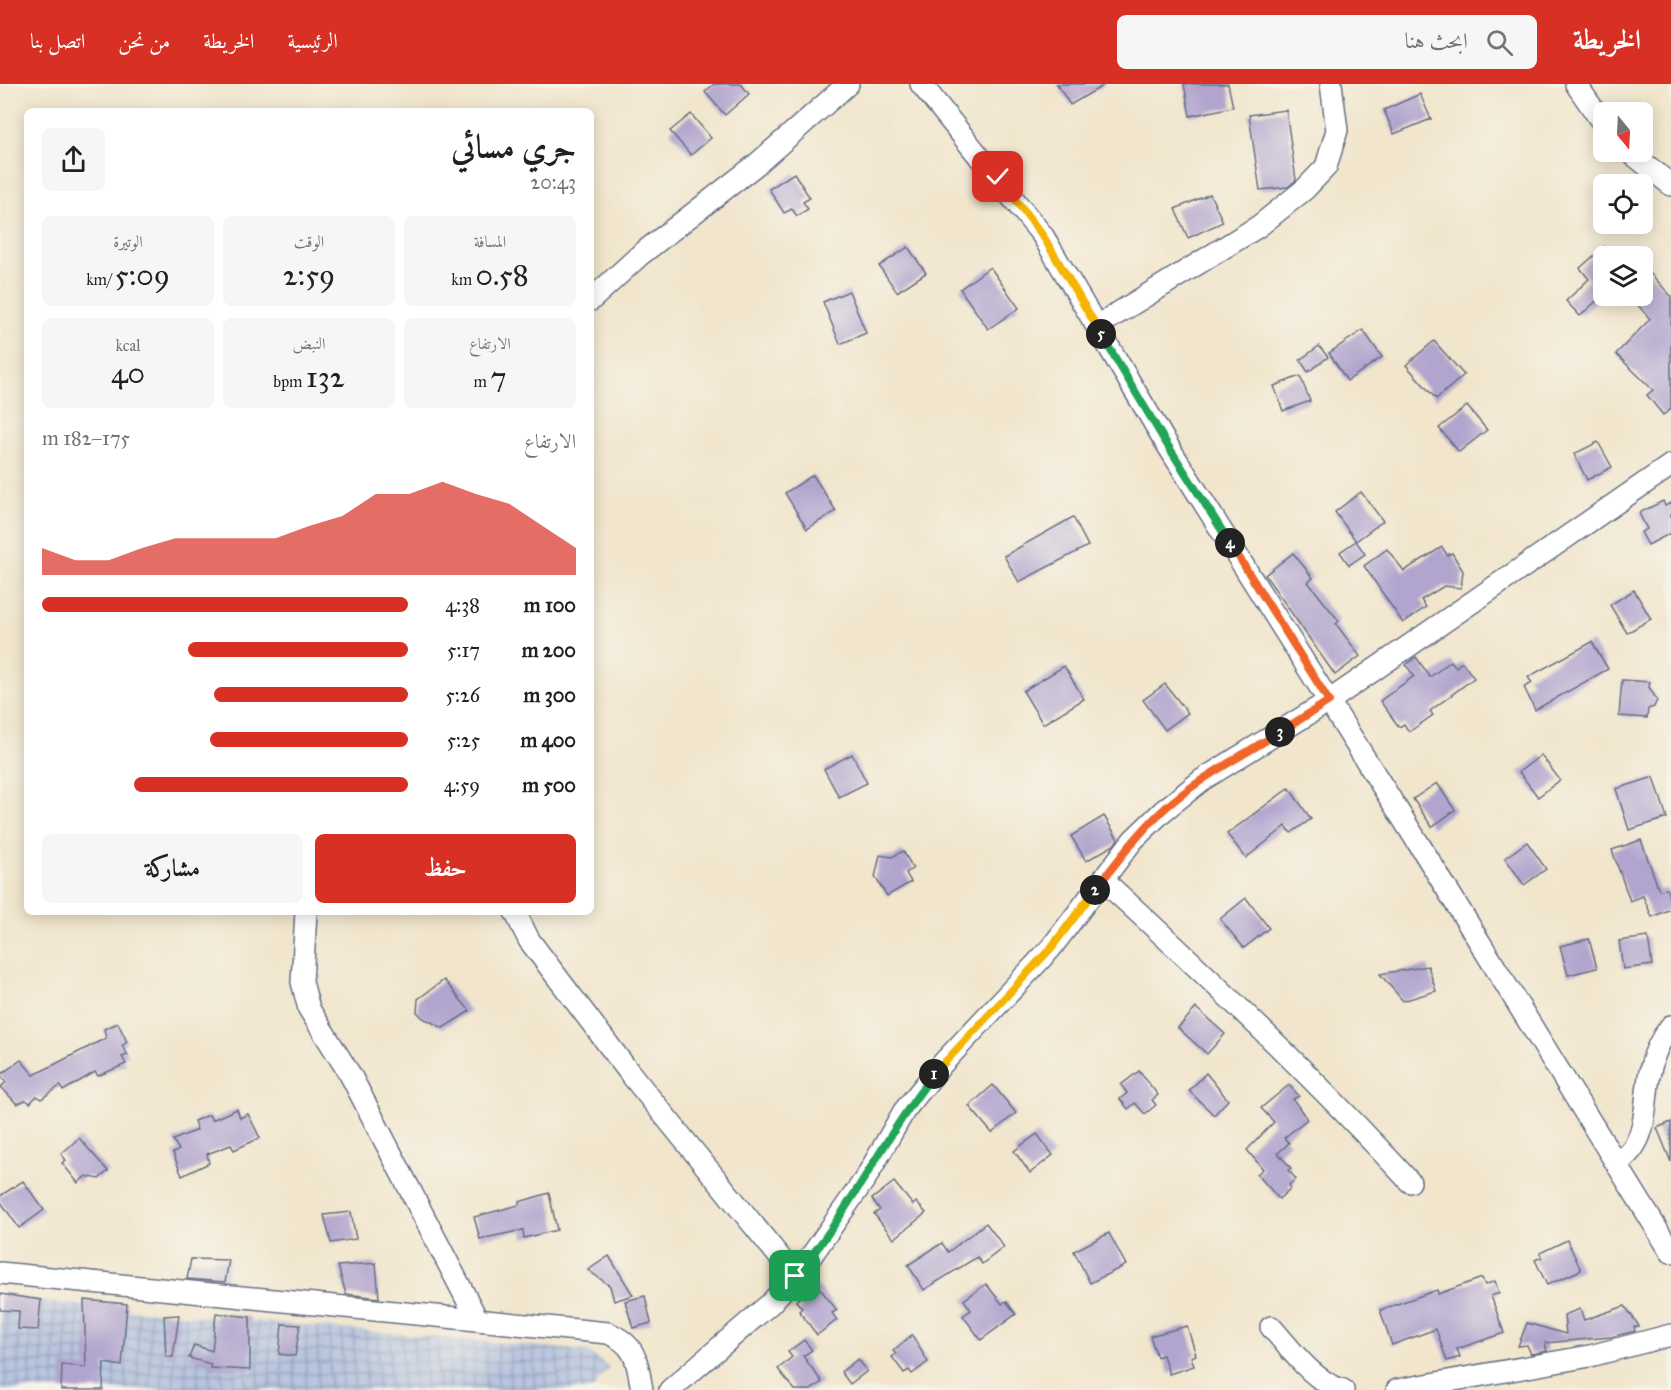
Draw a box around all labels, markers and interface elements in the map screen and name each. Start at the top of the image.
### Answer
search box [1117,15,1537,69]
text: الخريطة [1573,22,1641,57]
icon: search [1483,26,1516,59]
text: ابحث هنا [1404,27,1468,54]
text: اتصل بنا [30,28,85,54]
text: من نحن [118,28,170,54]
text: الخريطة [203,28,254,54]
text: الرئيسية [287,28,338,54]
north arrow [1593,102,1653,162]
map controls [1593,102,1653,306]
text: جري مسائي [451,127,576,167]
button: share [42,128,105,191]
pin [972,151,1023,202]
icon: check [981,160,1014,193]
text: 20:43 [530,170,576,194]
button: locate [1593,174,1653,234]
text: الوتيرة [113,232,143,251]
text: الوقت [294,232,324,251]
text: المسافة [474,232,506,251]
button: layers [1593,246,1653,306]
text: 5:09 [115,257,170,293]
text: 2:59 [283,257,335,293]
text: 0.58 [476,257,529,293]
text: /km [86,270,115,289]
text: km [451,270,476,289]
pin: 5 [1086,319,1116,349]
text: 5 [1097,324,1105,343]
text: النبض [293,334,325,353]
text: الارتفاع [469,334,511,353]
text: kcal [115,336,141,355]
text: 40 [111,355,145,391]
text: 132 [306,359,345,395]
text: 7 [490,359,506,395]
text: bpm [273,372,306,391]
text: m [474,372,490,391]
text: 175–182 m [42,426,130,450]
text: الارتفاع [524,429,576,453]
pin: 4 [1215,528,1245,558]
text: 4 [1226,533,1234,552]
text: 4:38 [445,593,480,617]
text: 100 m [524,593,576,617]
text: 5:17 [447,638,480,662]
text: 200 m [522,638,576,662]
text: 5:26 [446,683,480,707]
text: 300 m [524,683,576,707]
pin: 3 [1265,717,1295,747]
text: 3 [1277,722,1283,741]
text: 5:25 [447,728,480,752]
text: 400 m [520,728,576,752]
text: 4:59 [444,773,480,797]
text: 500 m [522,773,576,797]
button: مشاركة [42,834,303,903]
button: حفظ [315,834,576,903]
pin: 2 [1080,875,1110,905]
text: 2 [1091,880,1099,899]
pin: 1 [919,1059,949,1089]
text: 1 [931,1064,937,1083]
pin [769,1250,820,1301]
icon: arrive [778,1259,811,1292]

